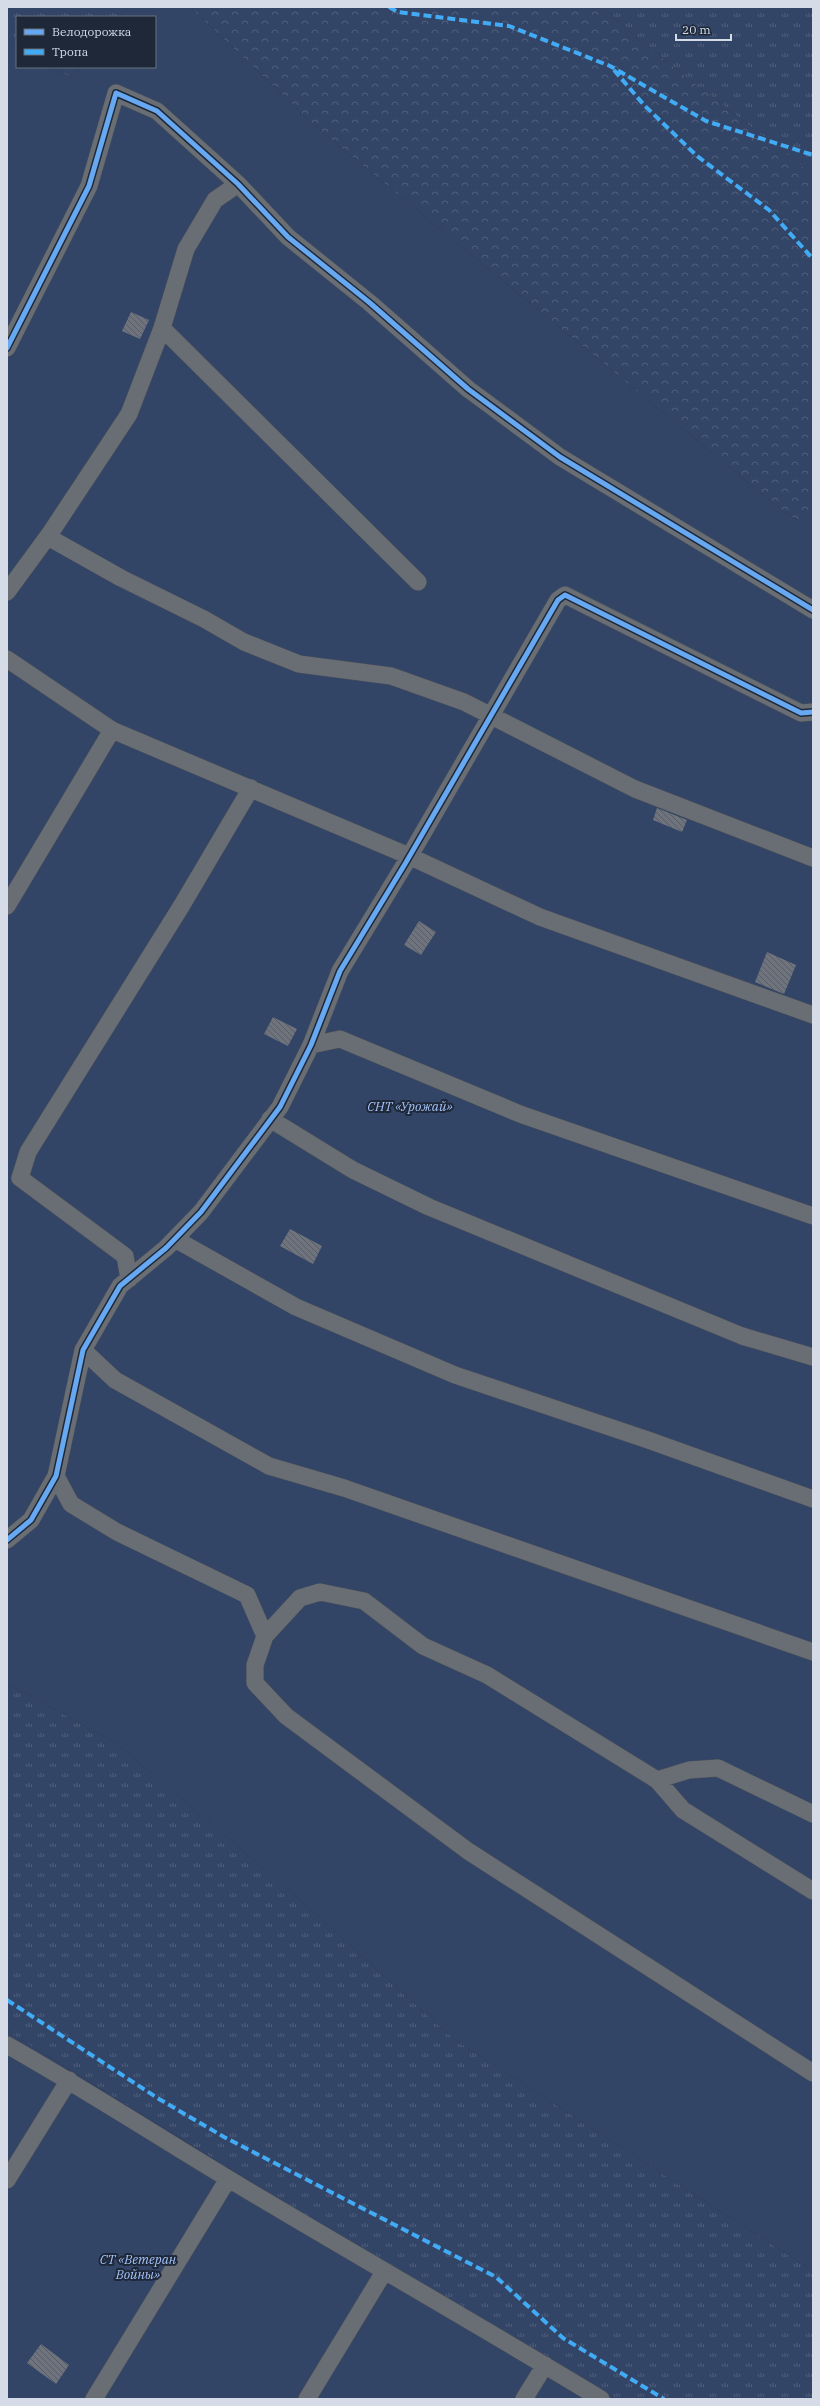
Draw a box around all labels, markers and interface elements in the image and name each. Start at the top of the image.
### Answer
legend [16,16,156,68]
scale bar [676,16,731,42]
text: 20 m [682,22,711,37]
text: Велодорожка [52,24,132,39]
text: Тропа [52,44,89,59]
park label: СНТ «Урожай» [367,1098,453,1115]
park label: СТ «Ветеран Войны» [100,2251,177,2283]

